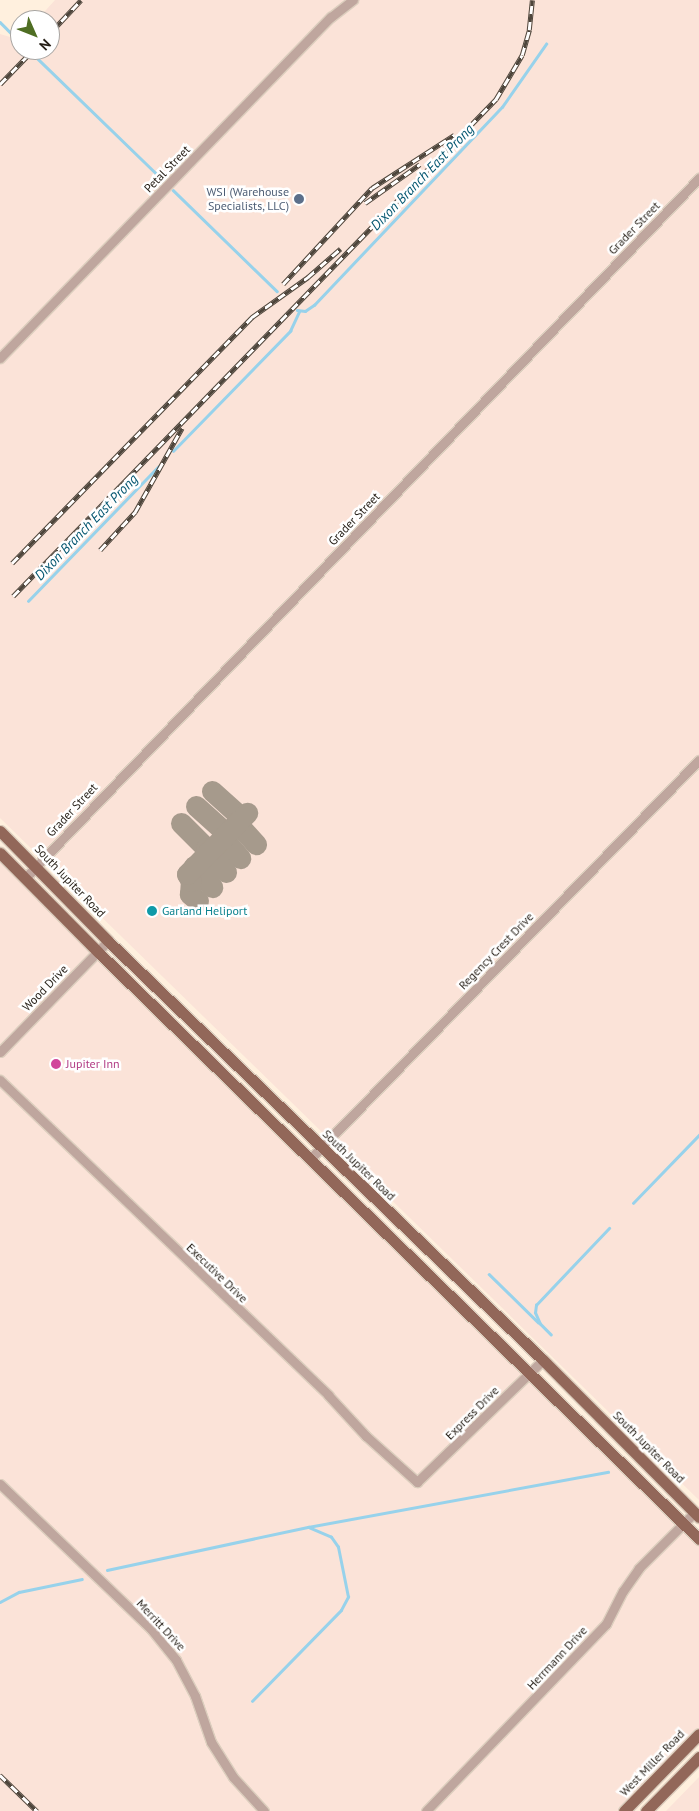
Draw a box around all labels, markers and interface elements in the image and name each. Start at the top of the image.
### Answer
north arrow [10,10,60,60]
text: N [35,35,55,54]
water label: Dixon Branch East Prong [367,120,477,234]
street label: Petal Street [141,143,193,195]
place label: WSI (Warehouse Specialists, LLC) [206,185,289,213]
marker: WSI (Warehouse Specialists, LLC) [293,193,305,205]
street label: Grader Street [605,199,663,257]
water label: Dixon Branch East Prong [31,470,141,584]
street label: Grader Street [325,490,383,548]
street label: Grader Street [44,780,100,840]
street label: South Jupiter Road [32,842,108,920]
place label: Garland Heliport [162,904,247,918]
marker: Garland Heliport [146,905,158,917]
street label: Regency Crest Drive [455,909,537,993]
street label: Wood Drive [19,962,71,1014]
place label: Jupiter Inn [66,1057,120,1071]
marker: Jupiter Inn [50,1058,62,1070]
street label: South Jupiter Road [320,1127,398,1203]
street label: Executive Drive [183,1240,251,1306]
street label: Express Drive [442,1383,502,1443]
street label: South Jupiter Road [610,1408,688,1486]
street label: Merritt Drive [134,1596,188,1654]
street label: Herrmann Drive [524,1623,590,1693]
street label: West Miller Road [617,1727,687,1799]

